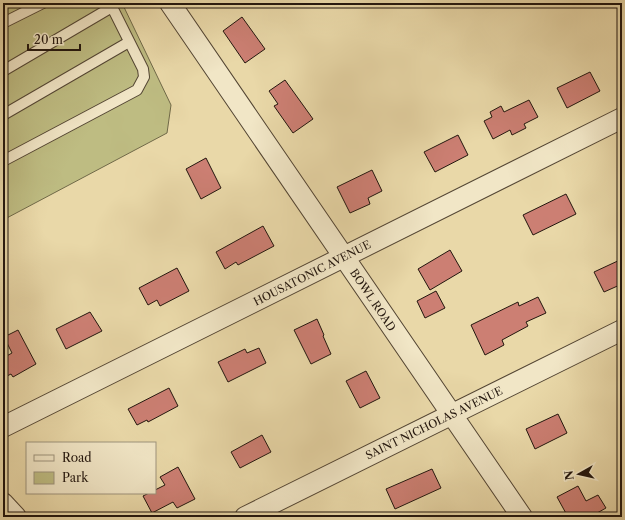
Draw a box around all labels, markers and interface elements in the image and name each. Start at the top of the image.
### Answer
scale bar [28,26,80,52]
text: 20 m [34,32,63,47]
street label: HOUSATONIC AVENUE [251,237,373,309]
street label: BOWL ROAD [347,266,399,334]
street label: SAINT NICHOLAS AVENUE [363,383,505,462]
legend [26,442,156,494]
text: Road [62,450,92,465]
north arrow [559,454,599,494]
text: N [561,469,577,481]
text: Park [62,470,89,485]

